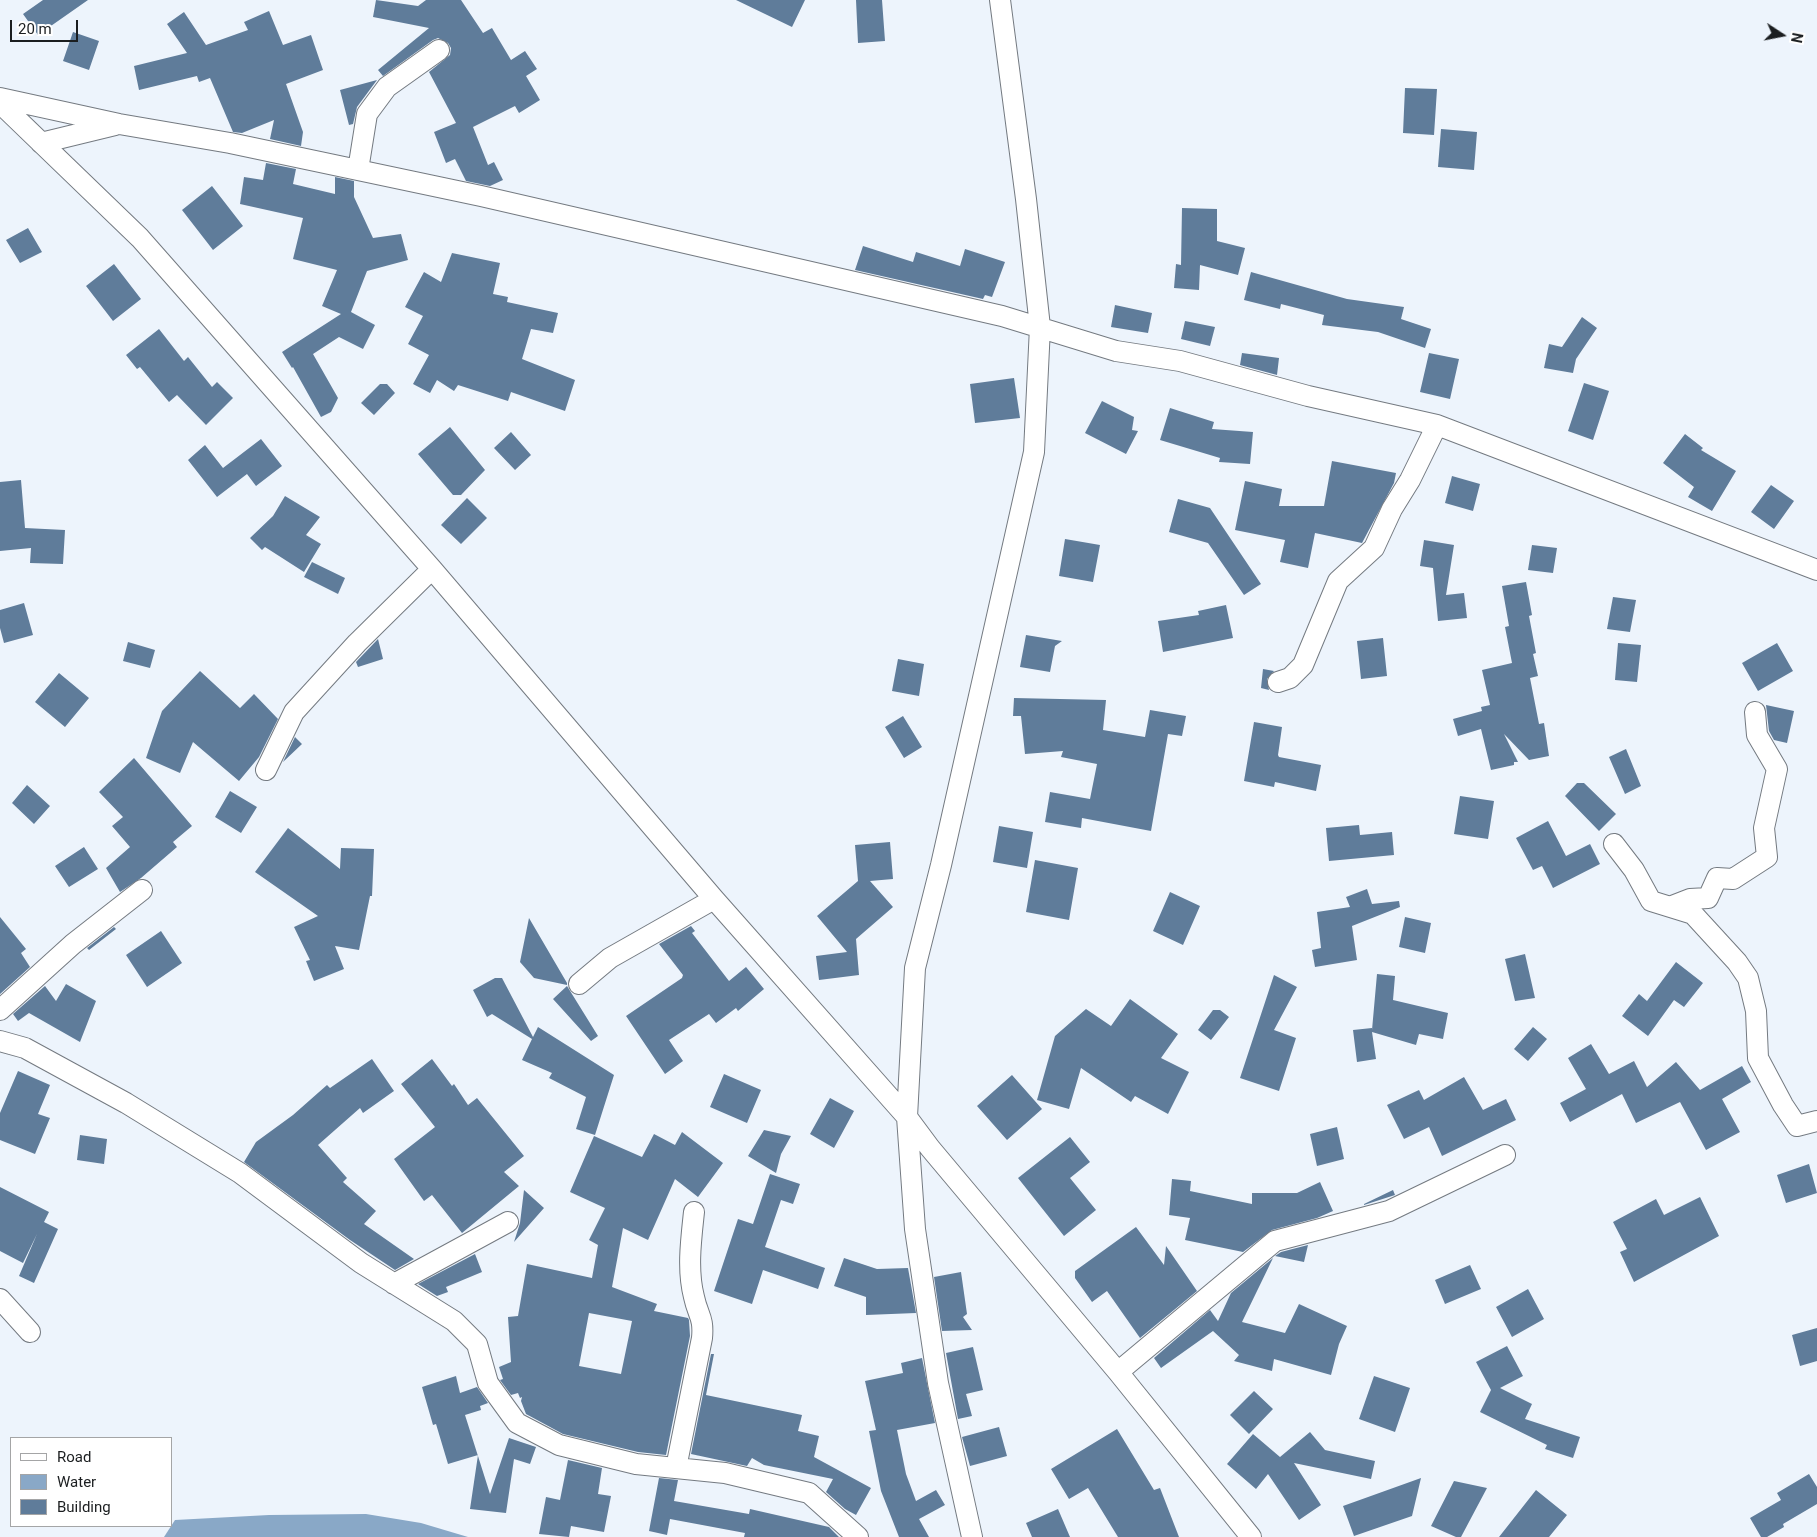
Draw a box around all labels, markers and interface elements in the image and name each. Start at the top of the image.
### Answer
scale bar [12,10,80,42]
north arrow [1757,10,1807,60]
text: 20 m [18,20,52,38]
text: N [1788,31,1806,44]
legend [10,1437,172,1527]
text: Road [57,1448,91,1466]
text: Water [57,1473,96,1491]
text: Building [57,1498,111,1516]

